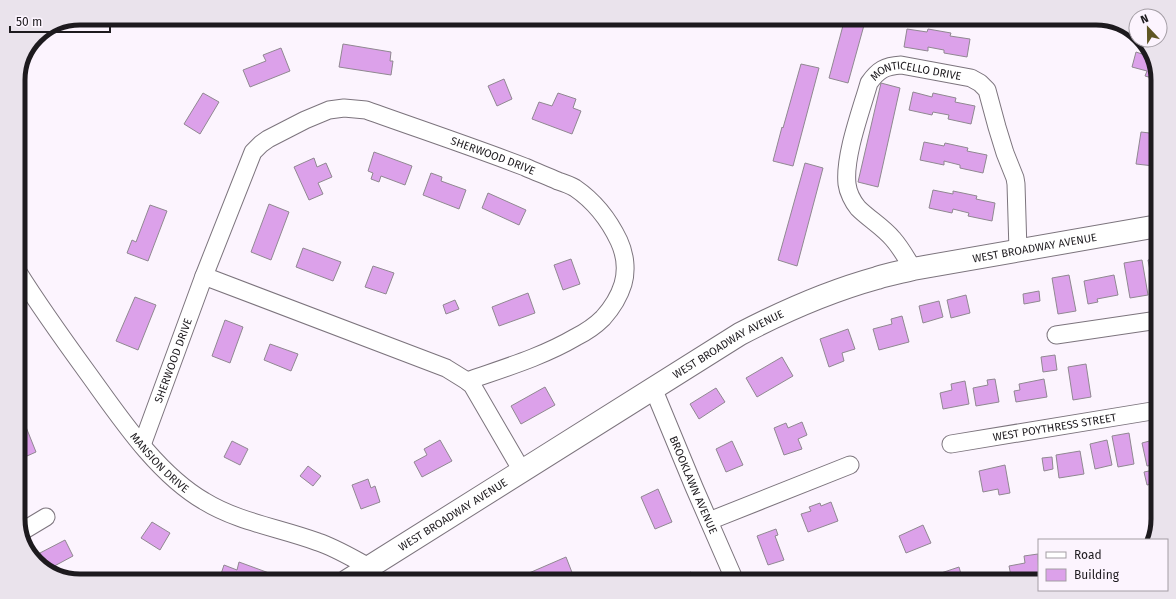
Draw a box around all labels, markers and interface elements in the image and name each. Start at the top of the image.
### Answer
scale bar [10,8,110,34]
north arrow [1128,8,1168,48]
text: N [1139,12,1150,27]
text: 50 m [16,15,42,29]
street label: MONTICELLO DRIVE [867,58,963,83]
street label: SHERWOOD DRIVE [449,134,538,177]
street label: WEST BROADWAY AVENUE [971,230,1098,265]
street label: WEST BROADWAY AVENUE [670,307,786,381]
street label: SHERWOOD DRIVE [151,316,195,405]
street label: WEST POYTHRESS STREET [992,410,1118,444]
street label: MANSION DRIVE [128,430,192,495]
street label: BROOKLAWN AVENUE [667,434,720,536]
street label: WEST BROADWAY AVENUE [396,475,510,554]
legend [1038,539,1168,591]
text: Road [1074,548,1102,562]
text: Building [1074,568,1120,582]

